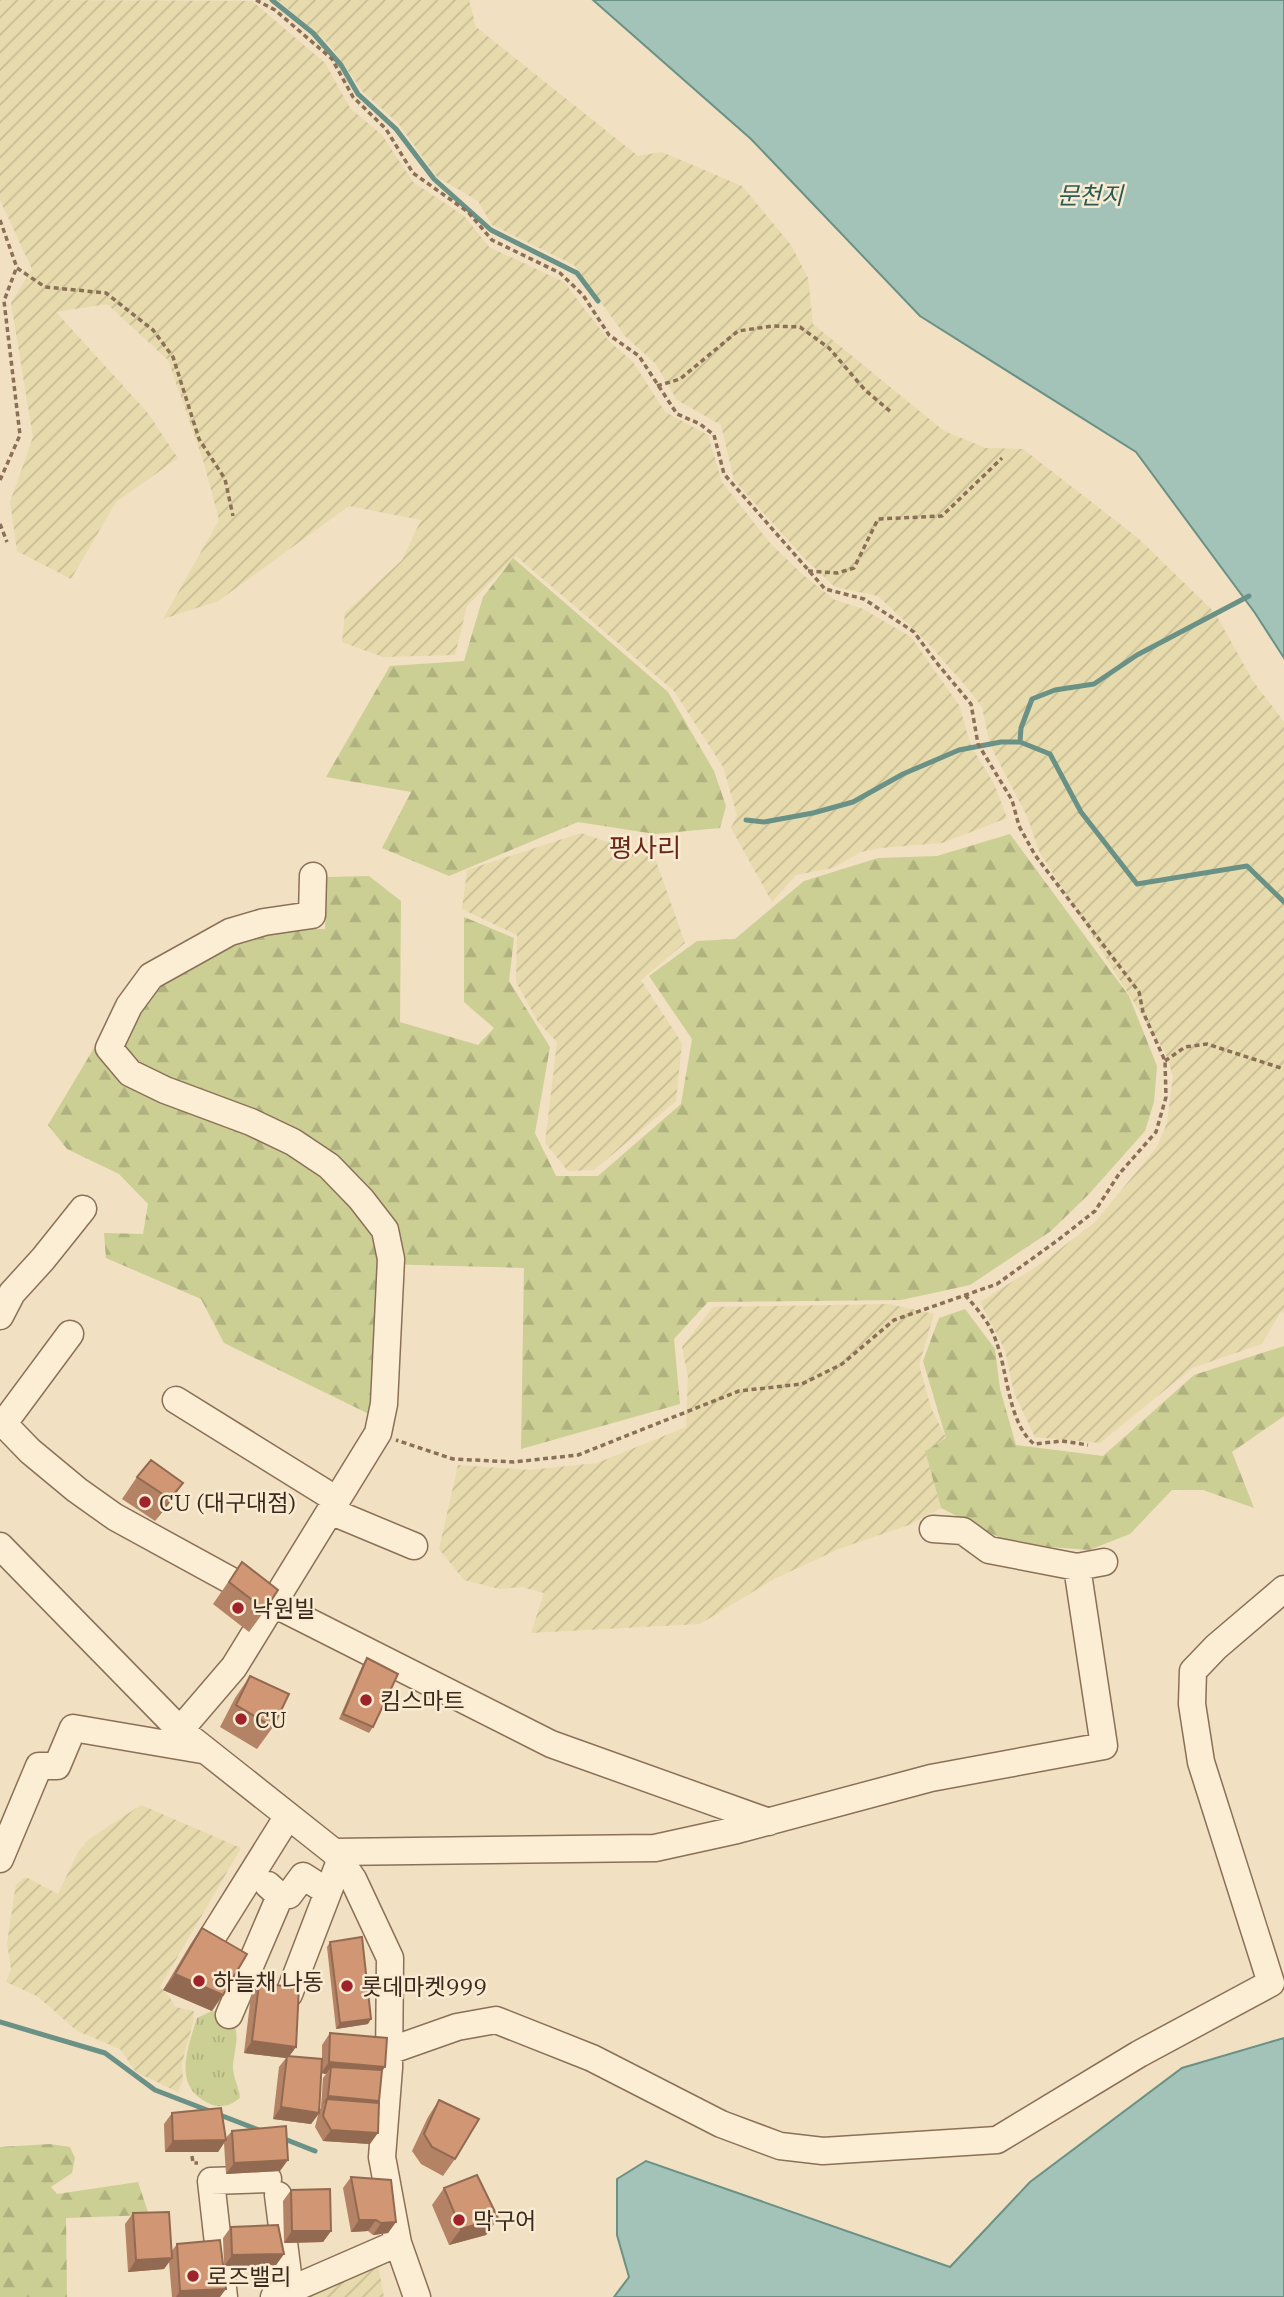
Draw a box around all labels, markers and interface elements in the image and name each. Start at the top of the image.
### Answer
water label: 문천지 [1057,179,1125,211]
district label: 평사리 [609,830,681,864]
place label: CU (대구대점) [159,1487,296,1517]
marker: CU (대구대점) [137,1494,153,1510]
place label: 낙원빌 [252,1593,315,1623]
marker: 낙원빌 [230,1600,246,1616]
place label: 킴스마트 [380,1685,465,1715]
marker: 킴스마트 [358,1692,374,1708]
place label: CU [255,1704,287,1734]
marker: CU [233,1711,249,1727]
place label: 하늘채 나동 [213,1966,324,1996]
place label: 롯데마켓999 [361,1971,487,2001]
marker: 하늘채 나동 [191,1973,207,1989]
marker: 롯데마켓999 [339,1978,355,1994]
place label: 막구어 [473,2205,536,2235]
marker: 막구어 [451,2212,467,2228]
place label: 로즈밸리 [207,2261,292,2291]
marker: 로즈밸리 [185,2268,201,2284]

